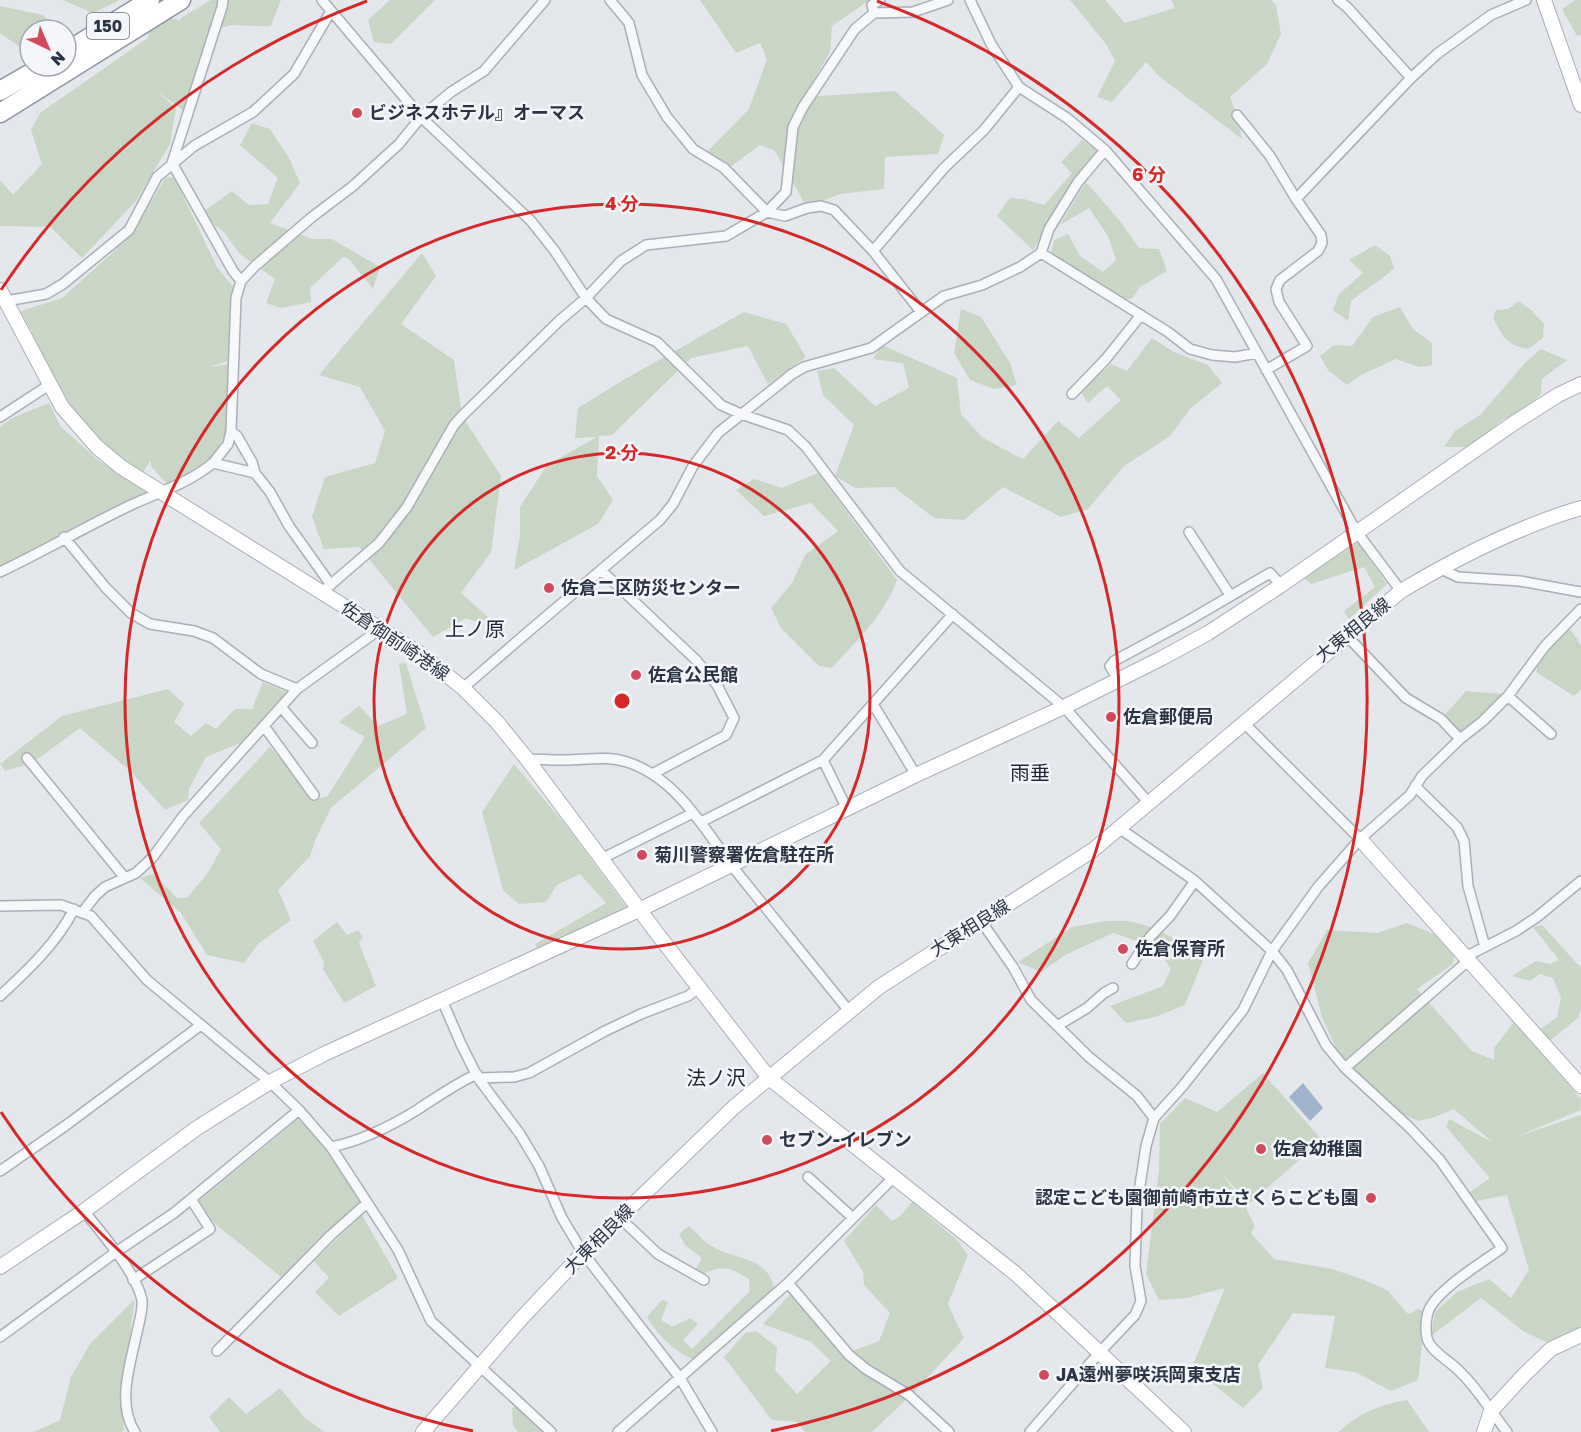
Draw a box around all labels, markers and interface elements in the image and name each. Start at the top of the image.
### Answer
road number: 150 [87,13,129,39]
north arrow [18,18,78,78]
text: N [47,47,70,70]
place label: ビジネスホテル』オーマス [369,101,585,123]
marker: ビジネスホテル』オーマス [350,106,364,120]
text: 6 分 [1132,163,1166,185]
text: 4 分 [605,192,639,214]
text: 2 分 [605,441,639,463]
place label: 佐倉二区防災センター [561,576,741,598]
marker: 佐倉二区防災センター [542,581,556,595]
street label: 大東相良線 [1310,592,1394,666]
street label: 佐倉御前崎港線 [337,596,454,685]
district label: 上ノ原 [445,616,505,640]
place label: 佐倉公民館 [648,663,738,685]
marker: 佐倉公民館 [629,668,643,682]
centre of rings [612,691,632,711]
place label: 佐倉郵便局 [1123,705,1213,727]
marker: 佐倉郵便局 [1104,710,1118,724]
district label: 雨垂 [1010,760,1050,784]
place label: 菊川警察署佐倉駐在所 [654,843,834,865]
marker: 菊川警察署佐倉駐在所 [635,848,649,862]
street label: 大東相良線 [925,894,1013,960]
place label: 佐倉保育所 [1135,937,1225,959]
marker: 佐倉保育所 [1116,942,1130,956]
district label: 法ノ沢 [686,1065,746,1089]
place label: セブン-イレブン [779,1128,912,1150]
marker: セブン-イレブン [760,1133,774,1147]
place label: 佐倉幼稚園 [1273,1137,1363,1159]
marker: 佐倉幼稚園 [1254,1142,1268,1156]
place label: 認定こども園御前崎市立さくらこども園 [1035,1186,1359,1208]
marker: 認定こども園御前崎市立さくらこども園 [1364,1191,1378,1205]
street label: 大東相良線 [559,1199,638,1278]
place label: JA遠州夢咲浜岡東支店 [1056,1363,1241,1385]
marker: JA遠州夢咲浜岡東支店 [1037,1368,1051,1382]

